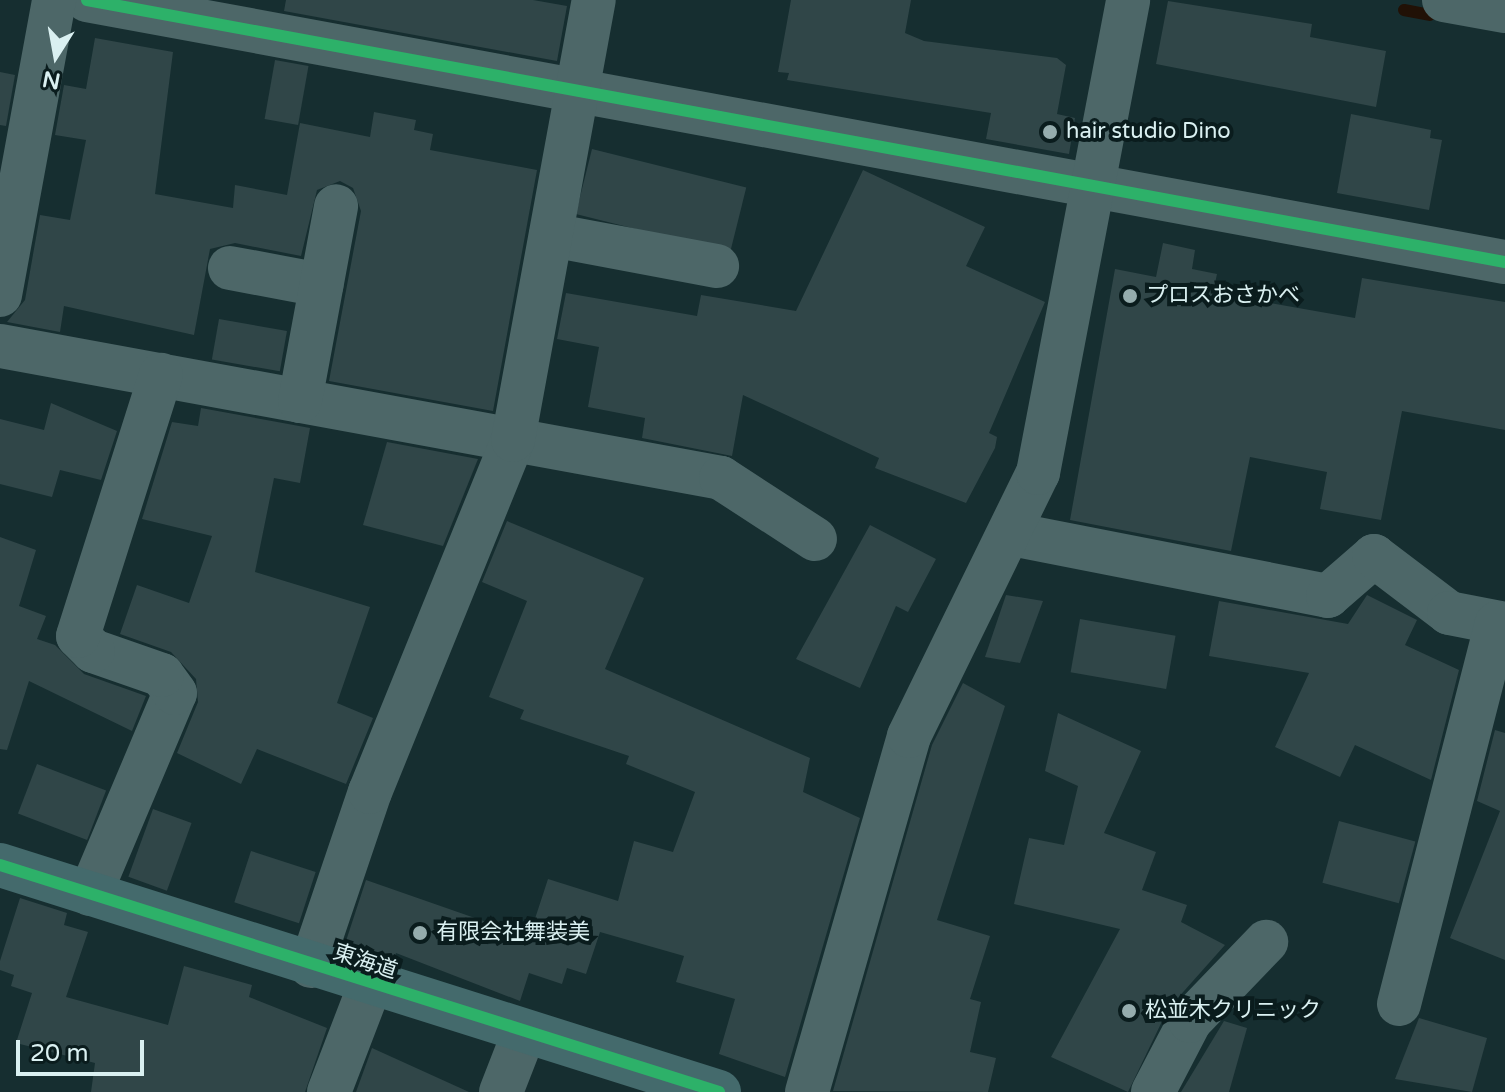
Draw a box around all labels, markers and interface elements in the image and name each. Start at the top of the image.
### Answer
north arrow [16,16,96,96]
text: N [40,65,63,94]
place label: hair studio Dino [1066,119,1231,145]
marker: hair studio Dino [1041,123,1059,141]
place label: プロスおさかべ [1146,283,1300,309]
marker: プロスおさかべ [1121,287,1139,305]
place label: 有限会社舞装美 [436,920,590,946]
marker: 有限会社舞装美 [411,924,429,942]
street label: 東海道 [330,939,400,985]
place label: 松並木クリニック [1145,998,1321,1024]
marker: 松並木クリニック [1120,1002,1138,1020]
scale bar [20,1024,148,1074]
text: 20 m [30,1039,88,1068]

